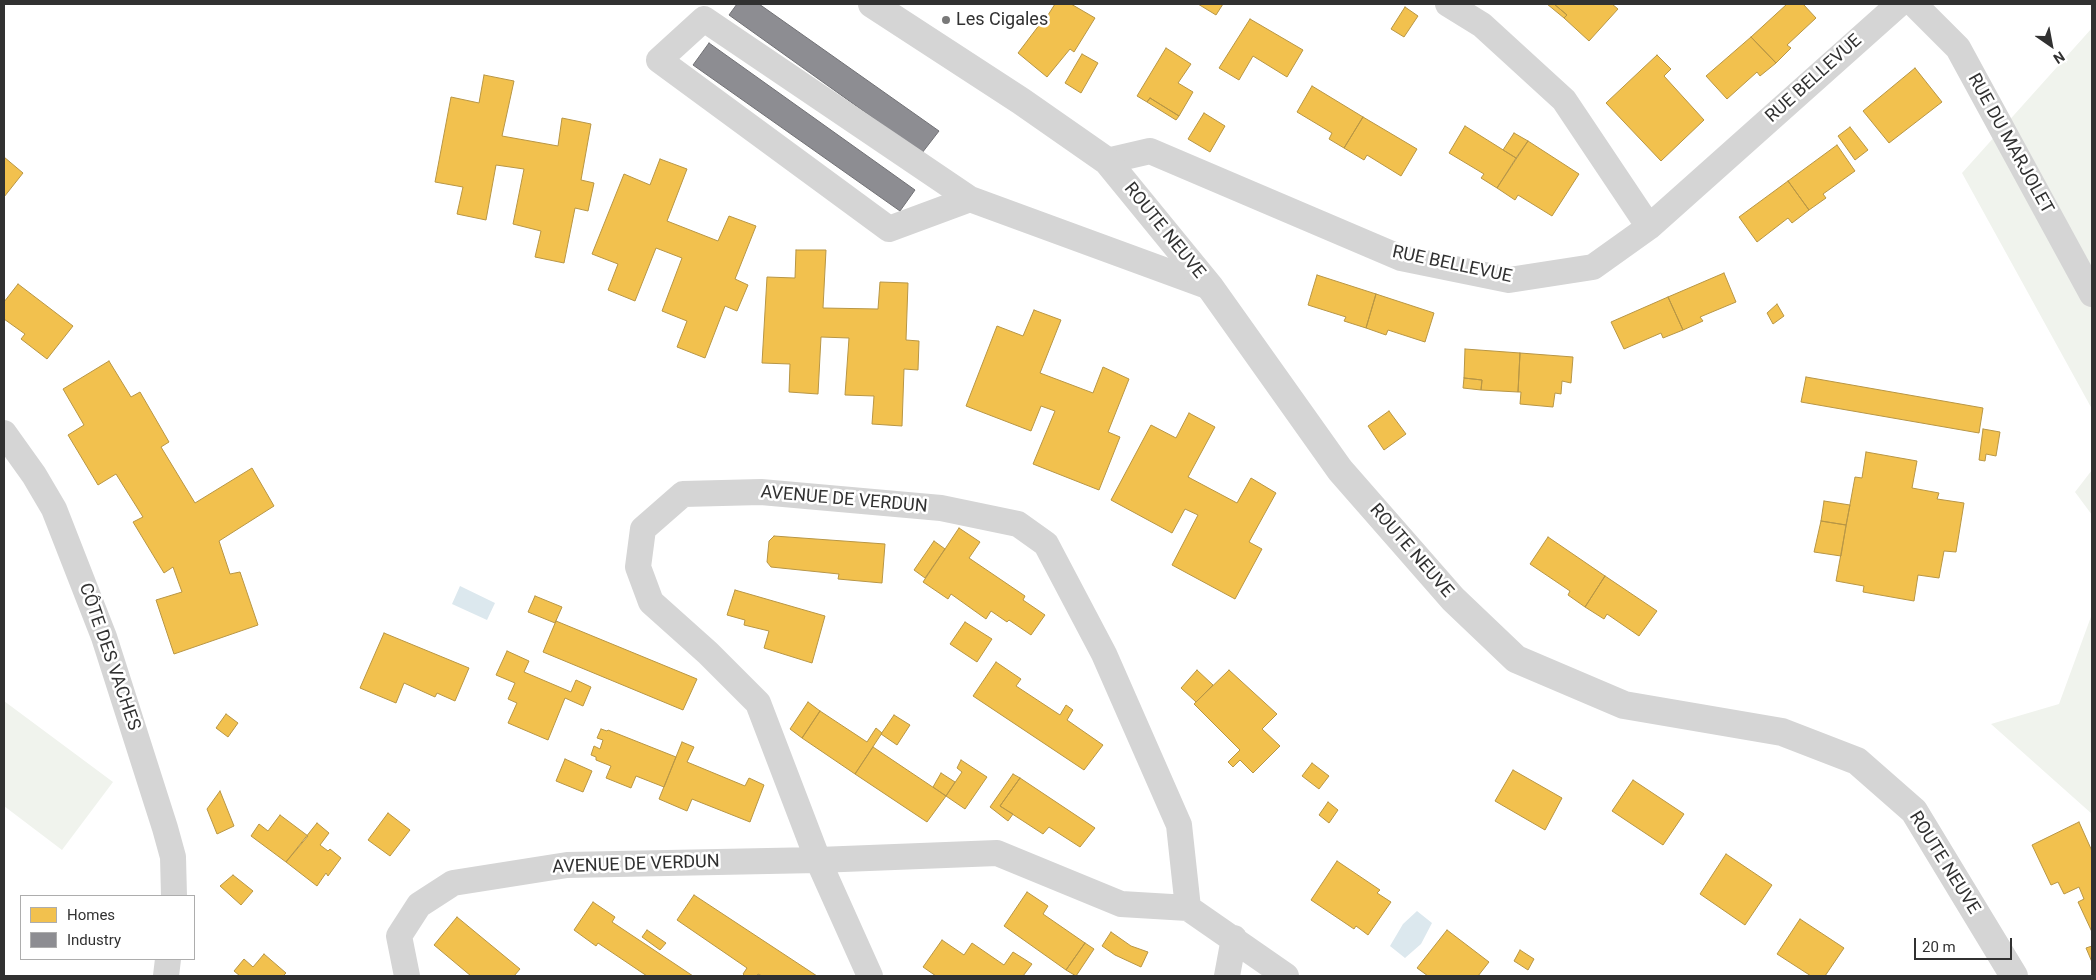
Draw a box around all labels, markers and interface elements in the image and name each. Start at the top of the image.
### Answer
place label: Les Cigales [956,9,1048,31]
marker: Les Cigales [940,14,952,26]
north arrow [2026,20,2076,70]
street label: RUE BELLEVUE [1761,30,1867,128]
text: N [2051,48,2068,67]
street label: RUE DU MARJOLET [1962,70,2058,218]
street label: ROUTE NEUVE [1119,179,1209,283]
street label: RUE BELLEVUE [1390,242,1514,288]
street label: AVENUE DE VERDUN [760,482,928,518]
street label: ROUTE NEUVE [1364,500,1458,602]
street label: CÔTE DES VACHES [74,580,144,734]
street label: ROUTE NEUVE [1904,808,1984,918]
street label: AVENUE DE VERDUN [552,851,720,879]
legend [20,895,195,960]
text: Homes [67,906,115,924]
scale bar [1916,928,2014,960]
text: Industry [67,931,121,949]
text: 20 m [1922,938,1956,956]

